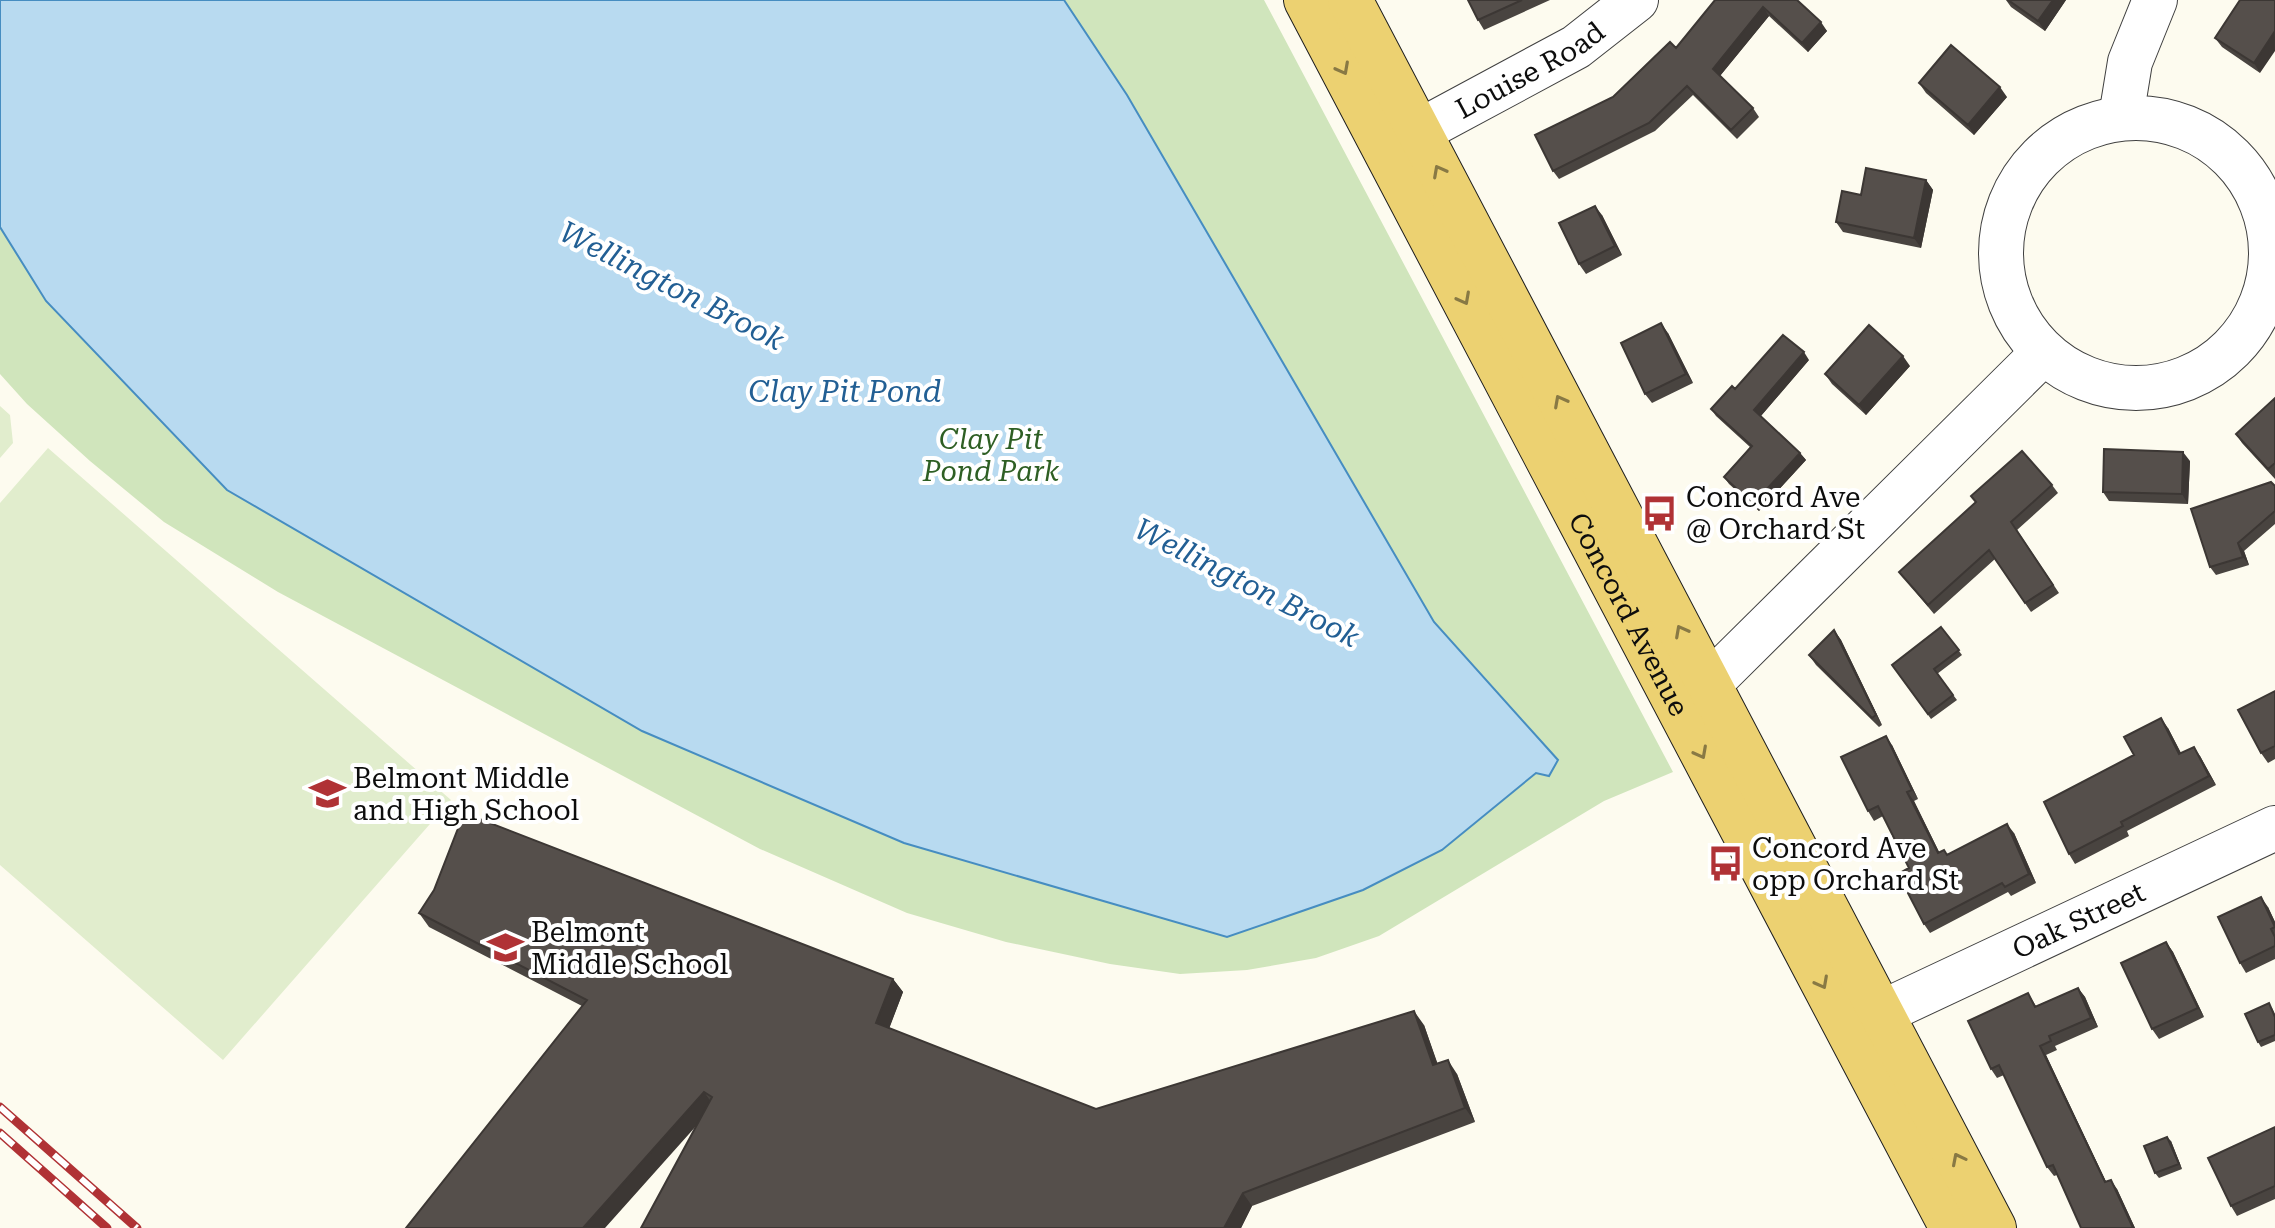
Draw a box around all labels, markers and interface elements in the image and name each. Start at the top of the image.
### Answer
street label: Louise Road [1450,15,1611,126]
one-way arrow [1334,60,1349,75]
one-way arrow [1433,165,1448,180]
water label: Wellington Brook [554,214,791,358]
one-way arrow [1455,291,1470,305]
water label: Clay Pit Pond [749,374,941,409]
one-way arrow [1554,396,1570,410]
park label: Clay Pit Pond Park [922,423,1060,488]
place label: Concord Ave @ Orchard St [1686,481,1865,546]
bus stop icon: Concord Ave @ Orchard St [1641,494,1679,532]
street label: Concord Avenue [1562,507,1696,722]
water label: Wellington Brook [1129,511,1366,655]
one-way arrow [1676,625,1691,639]
one-way arrow [1691,744,1707,759]
place label: Belmont Middle and High School [353,762,580,827]
school or university icon: Belmont Middle and High School [308,775,346,813]
place label: Concord Ave opp Orchard St [1752,832,1959,897]
bus stop icon: Concord Ave opp Orchard St [1707,845,1745,883]
street label: Oak Street [2007,875,2150,966]
place label: Belmont Middle School [531,916,729,981]
school or university icon: Belmont Middle School [486,929,524,967]
one-way arrow [1813,974,1828,989]
one-way arrow [1953,1152,1968,1167]

